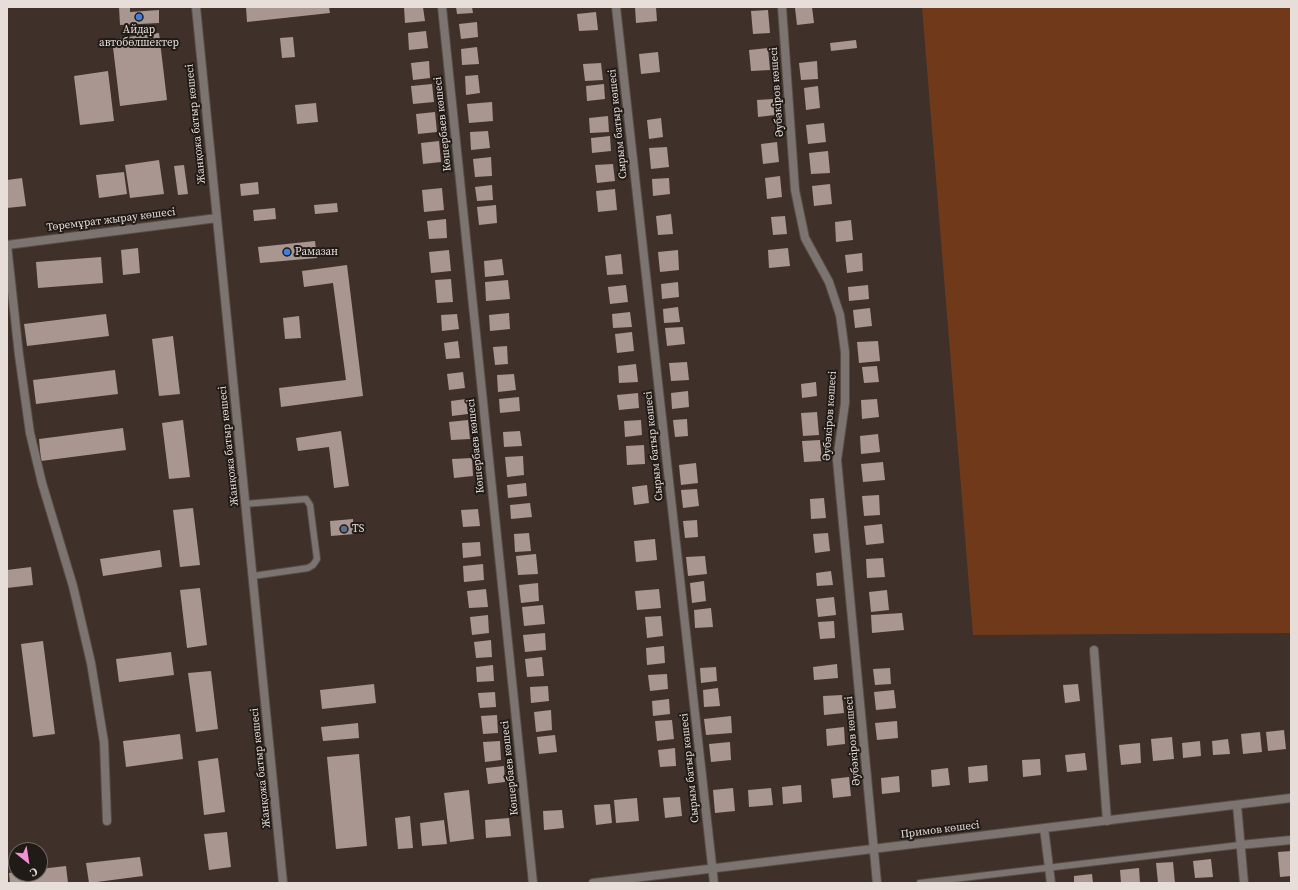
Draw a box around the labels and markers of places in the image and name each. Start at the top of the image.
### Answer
marker: Айдар автобөлшектер [134,12,144,22]
place label: Айдар автобөлшектер [99,23,179,49]
place label: Рамазан [295,245,338,259]
marker: Рамазан [282,247,292,257]
place label: TS [352,522,364,536]
marker: TS [339,524,349,534]

